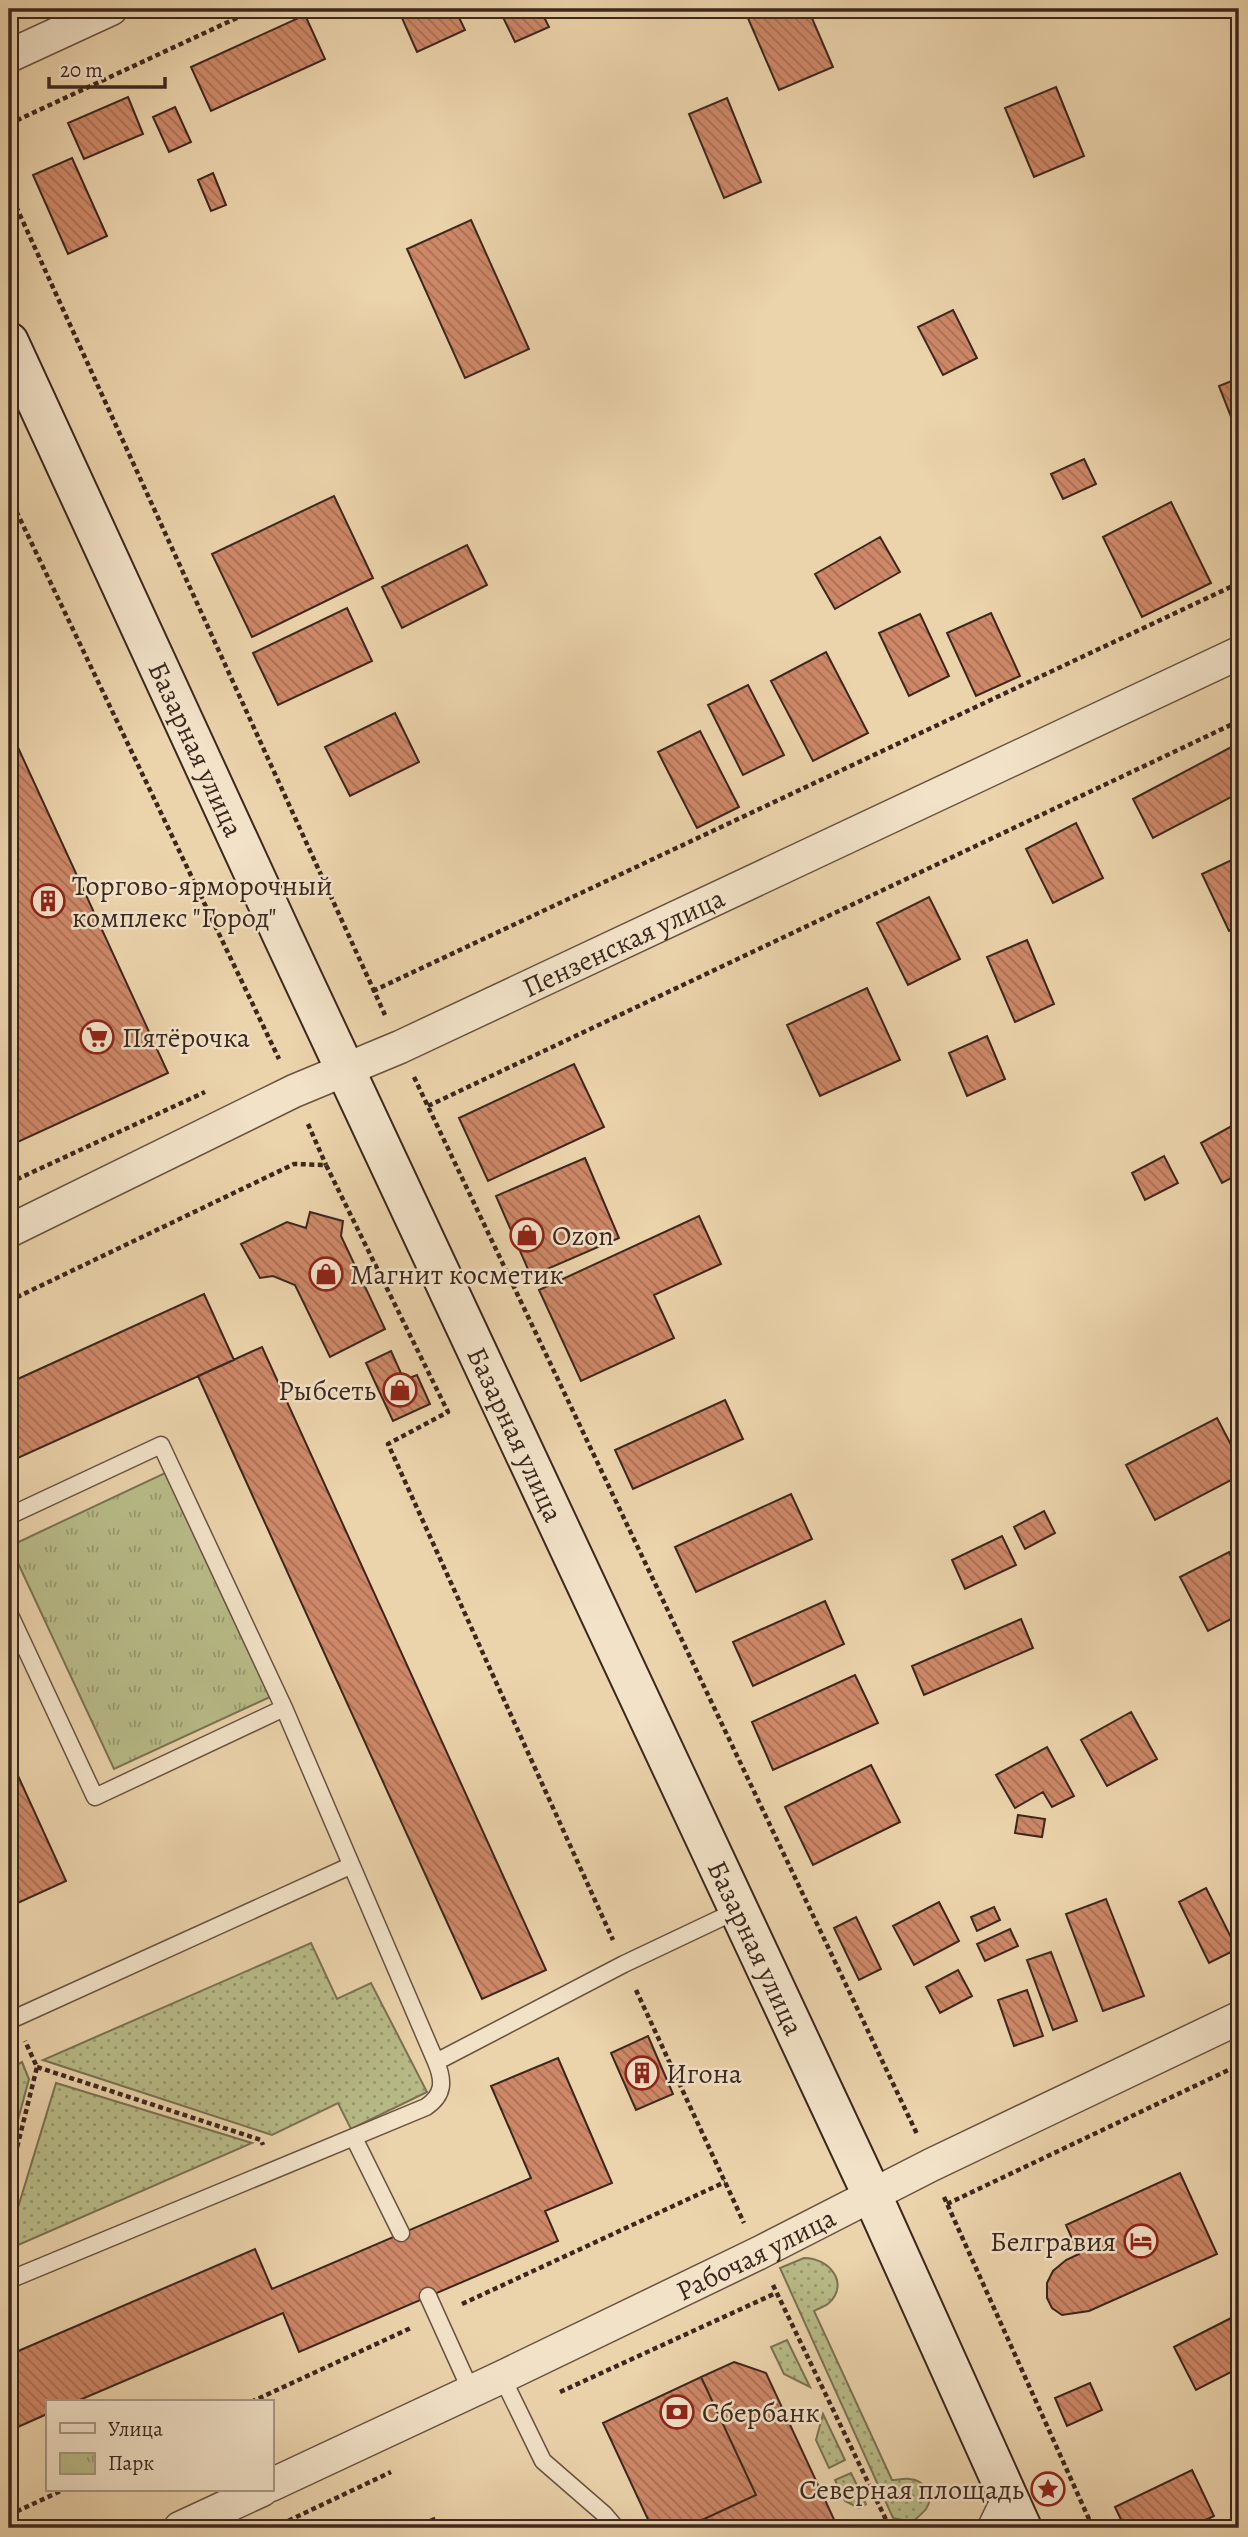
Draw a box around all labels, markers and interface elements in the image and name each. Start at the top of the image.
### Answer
scale bar [49,46,164,90]
text: 20 m [60,56,103,84]
street label: Базарная улица [139,656,252,843]
place label: Торгово-ярморочный комплекс "Город" [72,867,333,937]
street label: Пензенская улица [516,879,731,1007]
building icon: Торгово-ярморочный комплекс "Город" [29,882,67,920]
supermarket icon: Пятёрочка [78,1018,116,1056]
place label: Пятёрочка [122,1019,250,1057]
shop icon: Ozon [508,1216,546,1254]
place label: Ozon [552,1217,614,1255]
shop icon: Магнит косметик [307,1255,345,1293]
place label: Магнит косметик [350,1256,564,1294]
street label: Базарная улица [458,1341,572,1528]
shop icon: Рыбсеть [381,1371,419,1409]
place label: Рыбсеть [278,1372,376,1410]
street label: Базарная улица [698,1854,813,2042]
building icon: Игона [623,2054,661,2092]
place label: Игона [666,2055,742,2093]
street label: Рабочая улица [670,2199,842,2310]
hotel icon: Белгравия [1122,2222,1160,2260]
place label: Белгравия [990,2223,1116,2261]
bank icon: Сбербанк [658,2393,696,2431]
place label: Сбербанк [702,2394,820,2432]
legend [46,2400,273,2492]
text: Улица [108,2415,163,2443]
text: Парк [108,2449,154,2477]
place icon: Северная площадь [1029,2470,1067,2508]
place label: Северная площадь [799,2471,1024,2509]

